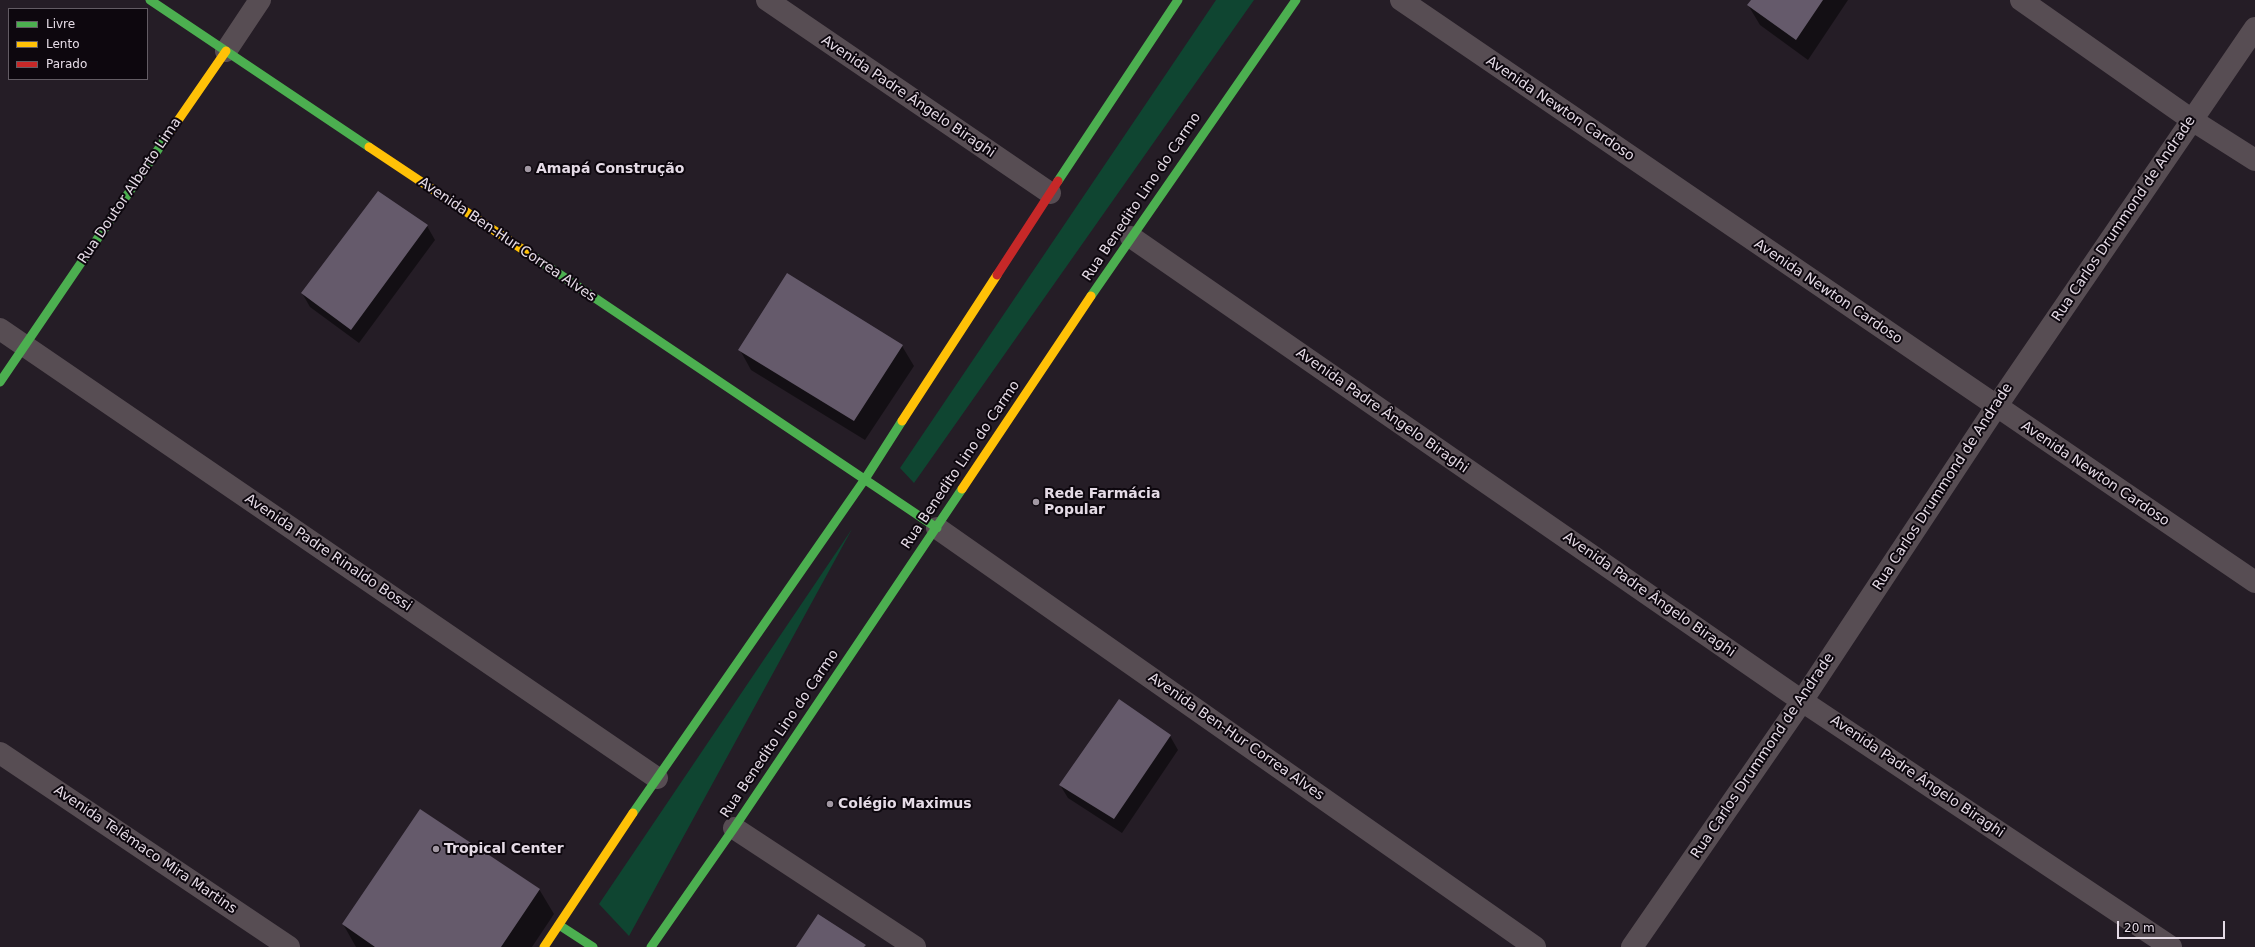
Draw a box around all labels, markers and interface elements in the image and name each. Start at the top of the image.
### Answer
legend [8,8,148,80]
text: Livre [46,17,75,31]
street label: Avenida Padre Ângelo Biraghi [818,32,998,162]
text: Lento [46,37,80,51]
street label: Avenida Newton Cardoso [1483,53,1637,165]
text: Parado [46,57,87,71]
street label: Rua Benedito Lino do Carmo [1079,110,1205,284]
street label: Rua Carlos Drummond de Andrade [2049,113,2199,325]
street label: Rua Doutor Alberto Lima [75,115,185,267]
place label: Amapá Construção [536,161,684,177]
marker: Amapá Construção [523,164,533,174]
street label: Avenida Ben-Hur Correa Alves [415,174,599,306]
street label: Avenida Newton Cardoso [1751,236,1905,348]
street label: Avenida Padre Ângelo Biraghi [1293,345,1471,477]
street label: Rua Benedito Lino do Carmo [898,378,1024,552]
street label: Rua Carlos Drummond de Andrade [1870,380,2016,594]
street label: Avenida Newton Cardoso [2018,418,2172,530]
place label: Rede Farmácia Popular [1044,486,1160,518]
street label: Avenida Padre Rinaldo Bossi [241,491,415,615]
marker: Rede Farmácia Popular [1031,497,1041,507]
street label: Avenida Padre Ângelo Biraghi [1560,529,1738,661]
street label: Rua Benedito Lino do Carmo [717,647,843,821]
street label: Rua Carlos Drummond de Andrade [1688,650,1838,862]
street label: Avenida Ben-Hur Correa Alves [1145,670,1327,804]
street label: Avenida Padre Ângelo Biraghi [1827,712,2007,842]
street label: Avenida Telêmaco Mira Martins [50,782,240,918]
place label: Colégio Maximus [838,796,972,812]
marker: Colégio Maximus [825,799,835,809]
place label: Tropical Center [444,841,564,857]
marker: Tropical Center [431,844,441,854]
scale bar [2119,913,2227,939]
text: 20 m [2124,921,2155,935]

